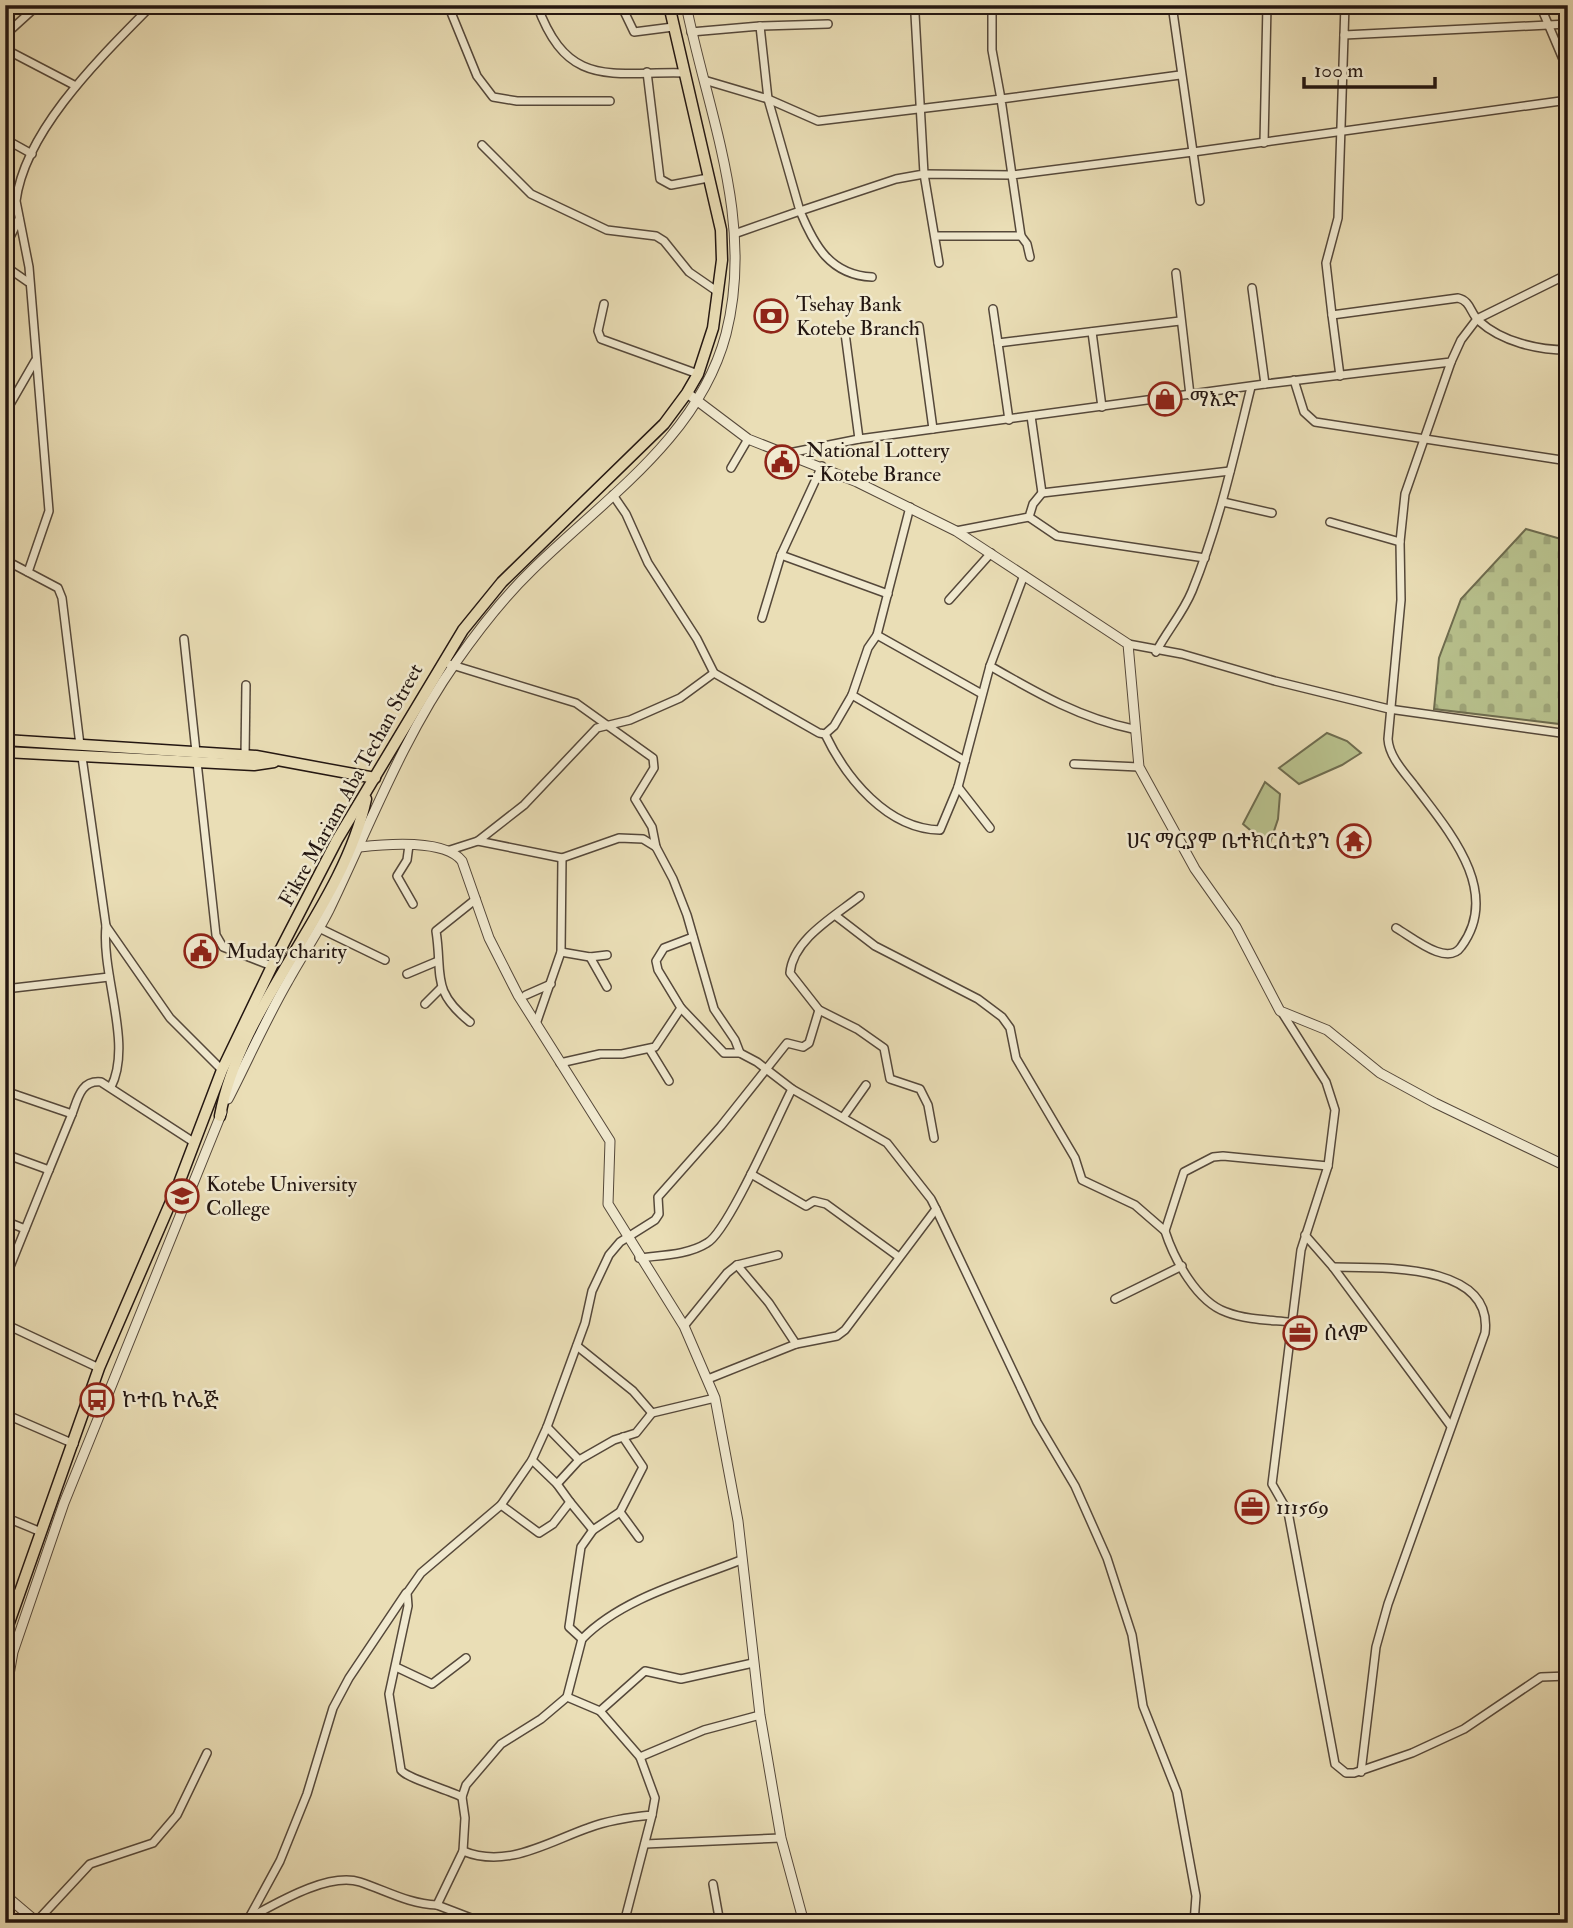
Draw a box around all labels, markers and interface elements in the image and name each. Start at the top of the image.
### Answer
scale bar [1304,46,1435,90]
text: 100 m [1314,57,1364,84]
place label: Tsehay Bank Kotebe Branch [796,291,920,342]
bank icon: Tsehay Bank Kotebe Branch [752,297,790,335]
shop icon: ማእድ [1146,380,1184,418]
place label: ማእድ [1190,386,1239,413]
place label: National Lottery - Kotebe Brance [806,437,950,488]
public building icon: National Lottery - Kotebe Brance [763,443,801,481]
street label: Fikre Mariam Aba Techan Street [273,659,429,911]
temple icon: ሀና ማርያም ቤተክርስቲያን [1335,822,1373,860]
place label: ሀና ማርያም ቤተክርስቲያን [1126,828,1330,855]
public building icon: Muday charity [182,932,220,970]
place label: Muday charity [226,938,347,965]
place label: Kotebe University College [206,1171,358,1222]
school or university icon: Kotebe University College [163,1177,201,1215]
office icon: ሰላም [1281,1314,1319,1352]
place label: ሰላም [1324,1320,1368,1347]
bus stop icon: ኮተቤ ኮሌጅ [78,1381,116,1419]
place label: ኮተቤ ኮሌጅ [122,1387,219,1414]
office icon: 111569 [1233,1488,1271,1526]
place label: 111569 [1276,1494,1329,1521]

